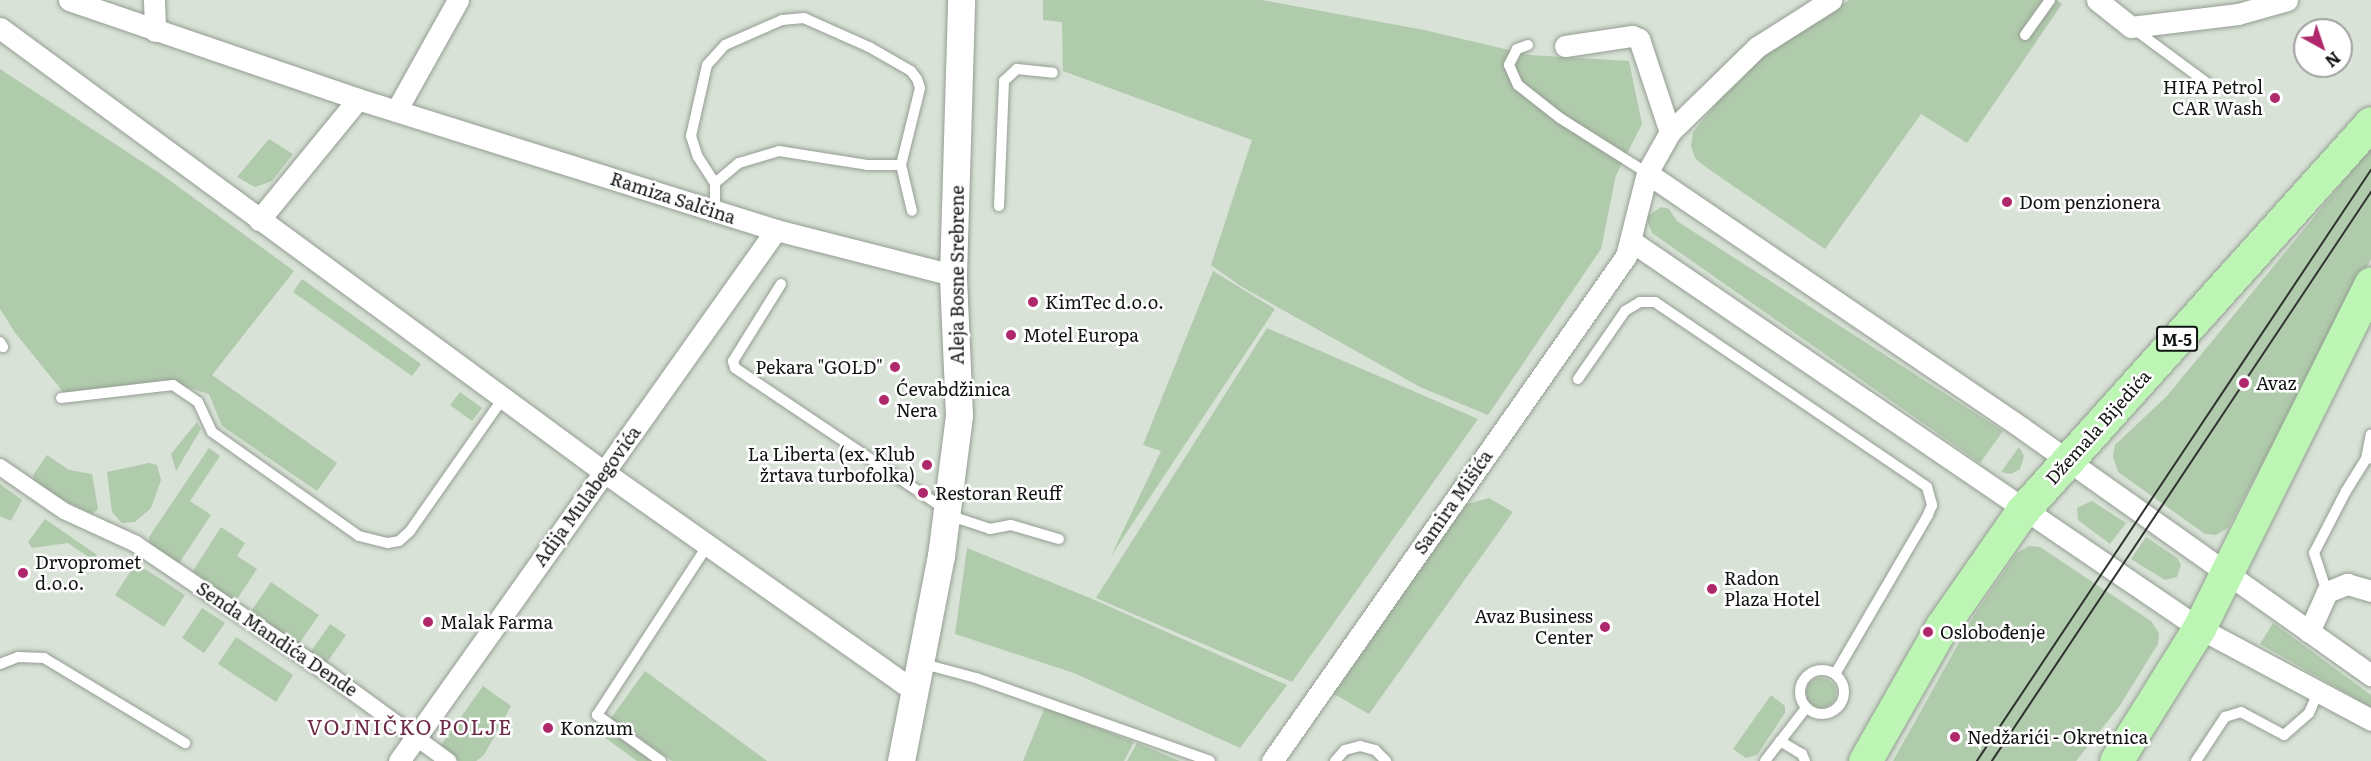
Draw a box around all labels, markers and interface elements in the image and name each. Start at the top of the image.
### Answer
north arrow [2293,18,2353,78]
text: N [2320,47,2346,74]
place label: HIFA Petrol CAR Wash [2163,77,2263,119]
marker: HIFA Petrol CAR Wash [2268,91,2282,105]
street label: Ramiza Salčina [608,168,738,228]
street label: Aleja Bosne Srebrene [946,185,968,365]
place label: Dom penzionera [2019,191,2161,213]
marker: Dom penzionera [2000,195,2014,209]
place label: KimTec d.o.o. [1045,291,1164,313]
marker: KimTec d.o.o. [1026,295,1040,309]
place label: Motel Europa [1023,324,1139,346]
road number: M-5 [2156,326,2198,352]
marker: Motel Europa [1004,328,1018,342]
place label: Pekara "GOLD" [755,356,883,378]
marker: Pekara "GOLD" [888,360,902,374]
street label: Džemala Bijedića [2041,365,2155,489]
place label: Avaz [2256,372,2296,394]
marker: Avaz [2237,376,2251,390]
place label: Ćevabdžinica Nera [896,379,1010,422]
marker: Ćevabdžinica Nera [877,393,891,407]
street label: Adija Mulabegovića [529,422,645,570]
place label: La Liberta (ex. Klub žrtava turbofolka) [748,444,915,486]
street label: Samira Mišića [1409,446,1497,558]
marker: La Liberta (ex. Klub žrtava turbofolka) [920,458,934,472]
place label: Restoran Reuff [935,482,1062,504]
marker: Restoran Reuff [916,486,930,500]
place label: Drvopromet d.o.o. [35,552,141,594]
marker: Drvopromet d.o.o. [16,566,30,580]
place label: Radon Plaza Hotel [1724,568,1820,610]
street label: Senda Mandića Dende [192,577,362,701]
marker: Radon Plaza Hotel [1705,582,1719,596]
place label: Avaz Business Center [1474,606,1593,648]
place label: Malak Farma [440,611,553,633]
marker: Malak Farma [421,615,435,629]
marker: Avaz Business Center [1598,620,1612,634]
place label: Oslobođenje [1940,621,2045,643]
marker: Oslobođenje [1921,625,1935,639]
district label: VOJNIČKO POLJE [307,713,513,739]
place label: Konzum [560,717,633,739]
marker: Konzum [541,721,555,735]
place label: Nedžarići - Okretnica [1967,726,2148,748]
marker: Nedžarići - Okretnica [1948,730,1962,744]

